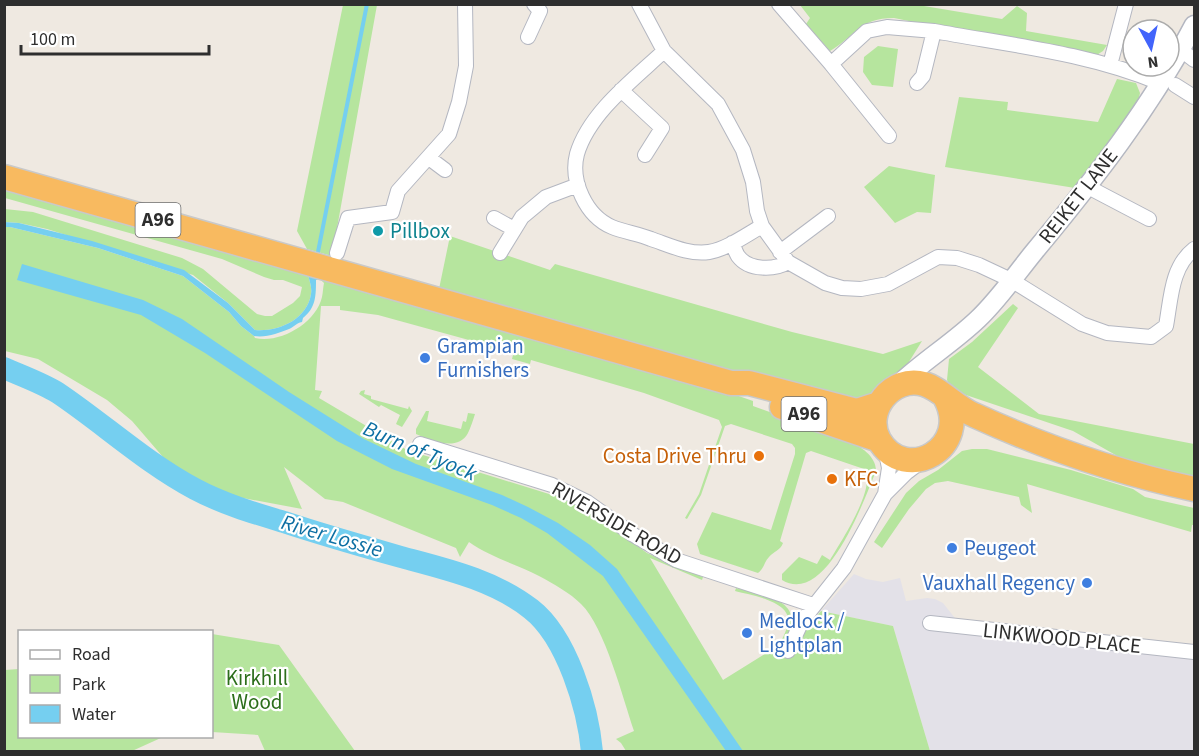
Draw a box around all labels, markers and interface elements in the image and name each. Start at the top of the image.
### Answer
scale bar [21,18,208,56]
north arrow [1121,18,1181,78]
text: 100 m [30,27,75,52]
text: N [1146,50,1160,73]
street label: REIKET LANE [1031,142,1125,250]
road number: A96 [136,203,180,237]
place label: Pillbox [390,216,450,246]
marker: Pillbox [371,224,385,238]
place label: Grampian Furnishers [437,331,529,385]
marker: Grampian Furnishers [418,351,432,365]
road number: A96 [782,397,826,431]
water label: Burn of Tyock [358,413,482,490]
place label: Costa Drive Thru [603,441,747,471]
marker: Costa Drive Thru [752,449,766,463]
place label: KFC [844,464,878,494]
marker: KFC [825,472,839,486]
street label: RIVERSIDE ROAD [546,474,688,572]
water label: River Lossie [277,506,387,566]
place label: Peugeot [964,533,1036,563]
marker: Peugeot [945,541,959,555]
place label: Vauxhall Regency [923,568,1075,598]
marker: Vauxhall Regency [1080,576,1094,590]
place label: Medlock / Lightplan [759,606,845,660]
street label: LINKWOOD PLACE [981,615,1143,661]
marker: Medlock / Lightplan [740,626,754,640]
legend [18,630,213,738]
text: Road [72,642,111,667]
park label: Kirkhill Wood [226,663,288,717]
text: Park [72,672,106,697]
text: Water [72,702,116,727]

